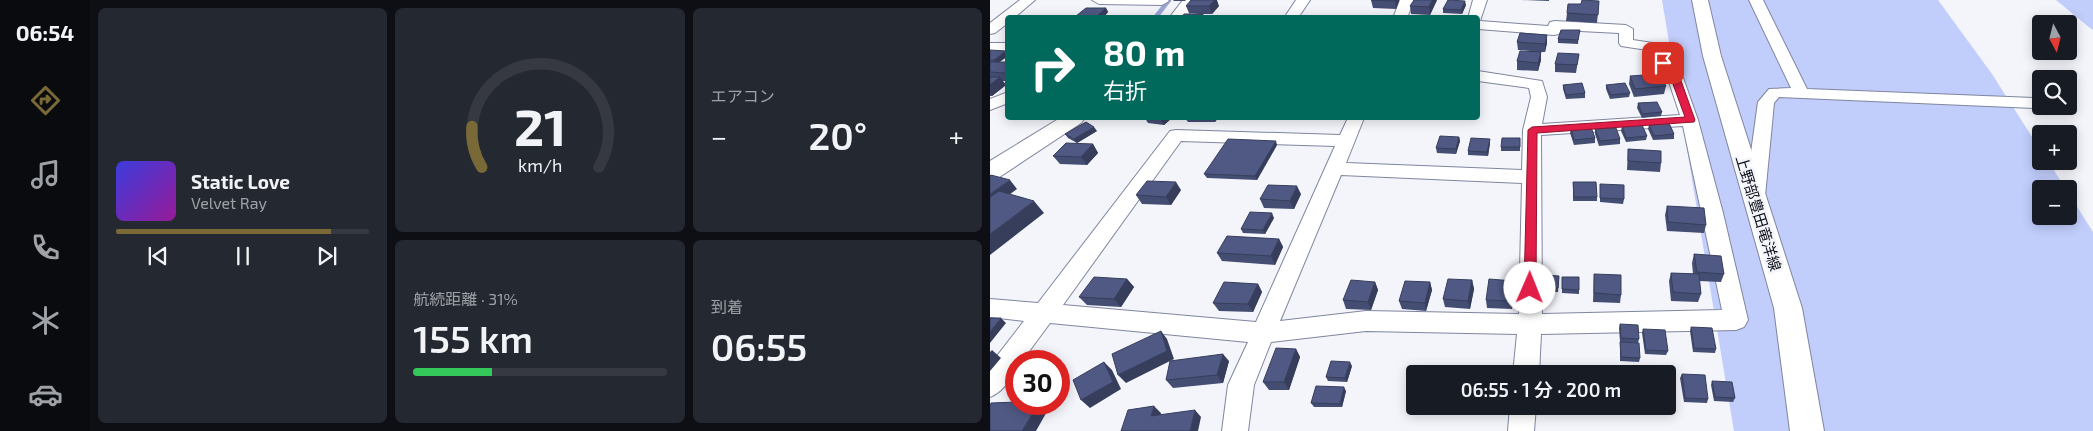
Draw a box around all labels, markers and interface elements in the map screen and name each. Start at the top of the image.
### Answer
north arrow [2032,15,2078,60]
map controls [2032,15,2077,225]
text: 06:54 [16,19,74,45]
text: 80 m [1103,31,1185,73]
icon: right [1020,35,1085,100]
pin [1642,42,1684,84]
icon: arrive [1649,49,1677,77]
button: search [2032,70,2077,115]
text: 右折 [1103,77,1147,103]
icon: directions [28,83,63,118]
text: エアコン [711,86,775,105]
text: 21 [514,94,566,156]
text: 20° [808,112,867,158]
text: − [711,119,727,153]
text: + [949,119,964,153]
button: + [2032,125,2077,170]
street label: 上野部豊田竜洋線 [1733,153,1785,273]
text: km/h [518,154,562,176]
icon: music [28,157,63,192]
text: Static Love [191,170,290,193]
button: − [2032,180,2077,225]
text: Velvet Ray [191,193,267,212]
icon: phone [28,230,63,265]
icon: previous [144,242,172,270]
icon: pause [229,242,257,270]
icon: next [313,242,341,270]
position arrow [1503,261,1555,313]
text: 航続距離 · 31% [413,289,518,308]
text: 到着 [711,297,743,316]
icon: climate [28,303,63,338]
text: 155 km [413,315,533,361]
text: 06:55 [711,323,807,369]
speed limit sign: 30 [1005,350,1070,415]
icon: car [28,377,63,412]
text: 06:55 · 1 分 · 200 m [1461,378,1621,401]

